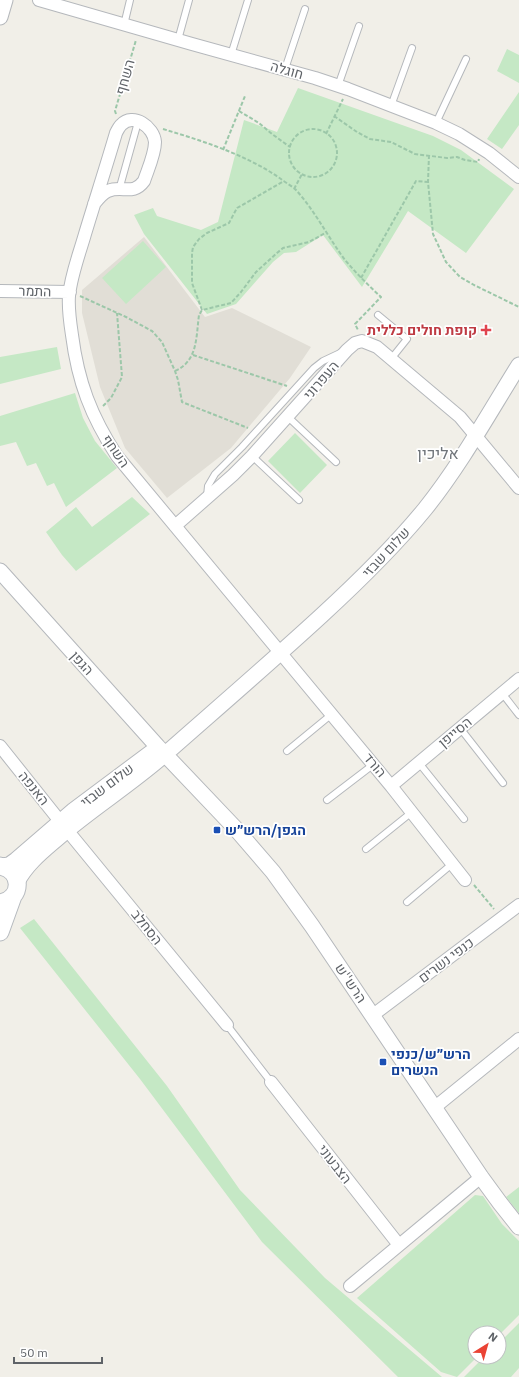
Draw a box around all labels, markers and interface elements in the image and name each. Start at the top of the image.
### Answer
street label: השחף [111,57,139,97]
street label: חוגלה [268,57,306,83]
street label: התמר [18,282,52,300]
place label: קופת חולים כללית [367,321,477,339]
marker: קופת חולים כללית [480,324,492,336]
street label: העפרוני [299,357,343,403]
street label: השחף [98,431,134,471]
district label: אליכין [417,443,459,463]
street label: שלום שבזי [358,523,414,581]
street label: הגפן [66,647,98,679]
street label: הסייפן [435,713,475,751]
street label: הורד [360,749,390,781]
street label: שלום שבזי [77,759,137,811]
street label: האנפה [15,767,53,809]
place label: הגפן/הרש״ש [225,821,306,839]
marker: הגפן/הרש״ש [212,825,222,835]
street label: הסחלב [127,906,167,948]
street label: כנפי נשרים [415,933,477,987]
street label: הרש''ש [331,960,371,1006]
place label: הרש״ש/כנפי הנשרים [391,1045,471,1079]
marker: הרש״ש/כנפי הנשרים [378,1057,388,1067]
street label: הצבעוני [314,1141,356,1187]
north arrow [467,1325,507,1365]
text: N [486,1329,500,1345]
scale bar [14,1339,102,1365]
text: 50 m [20,1345,48,1360]

